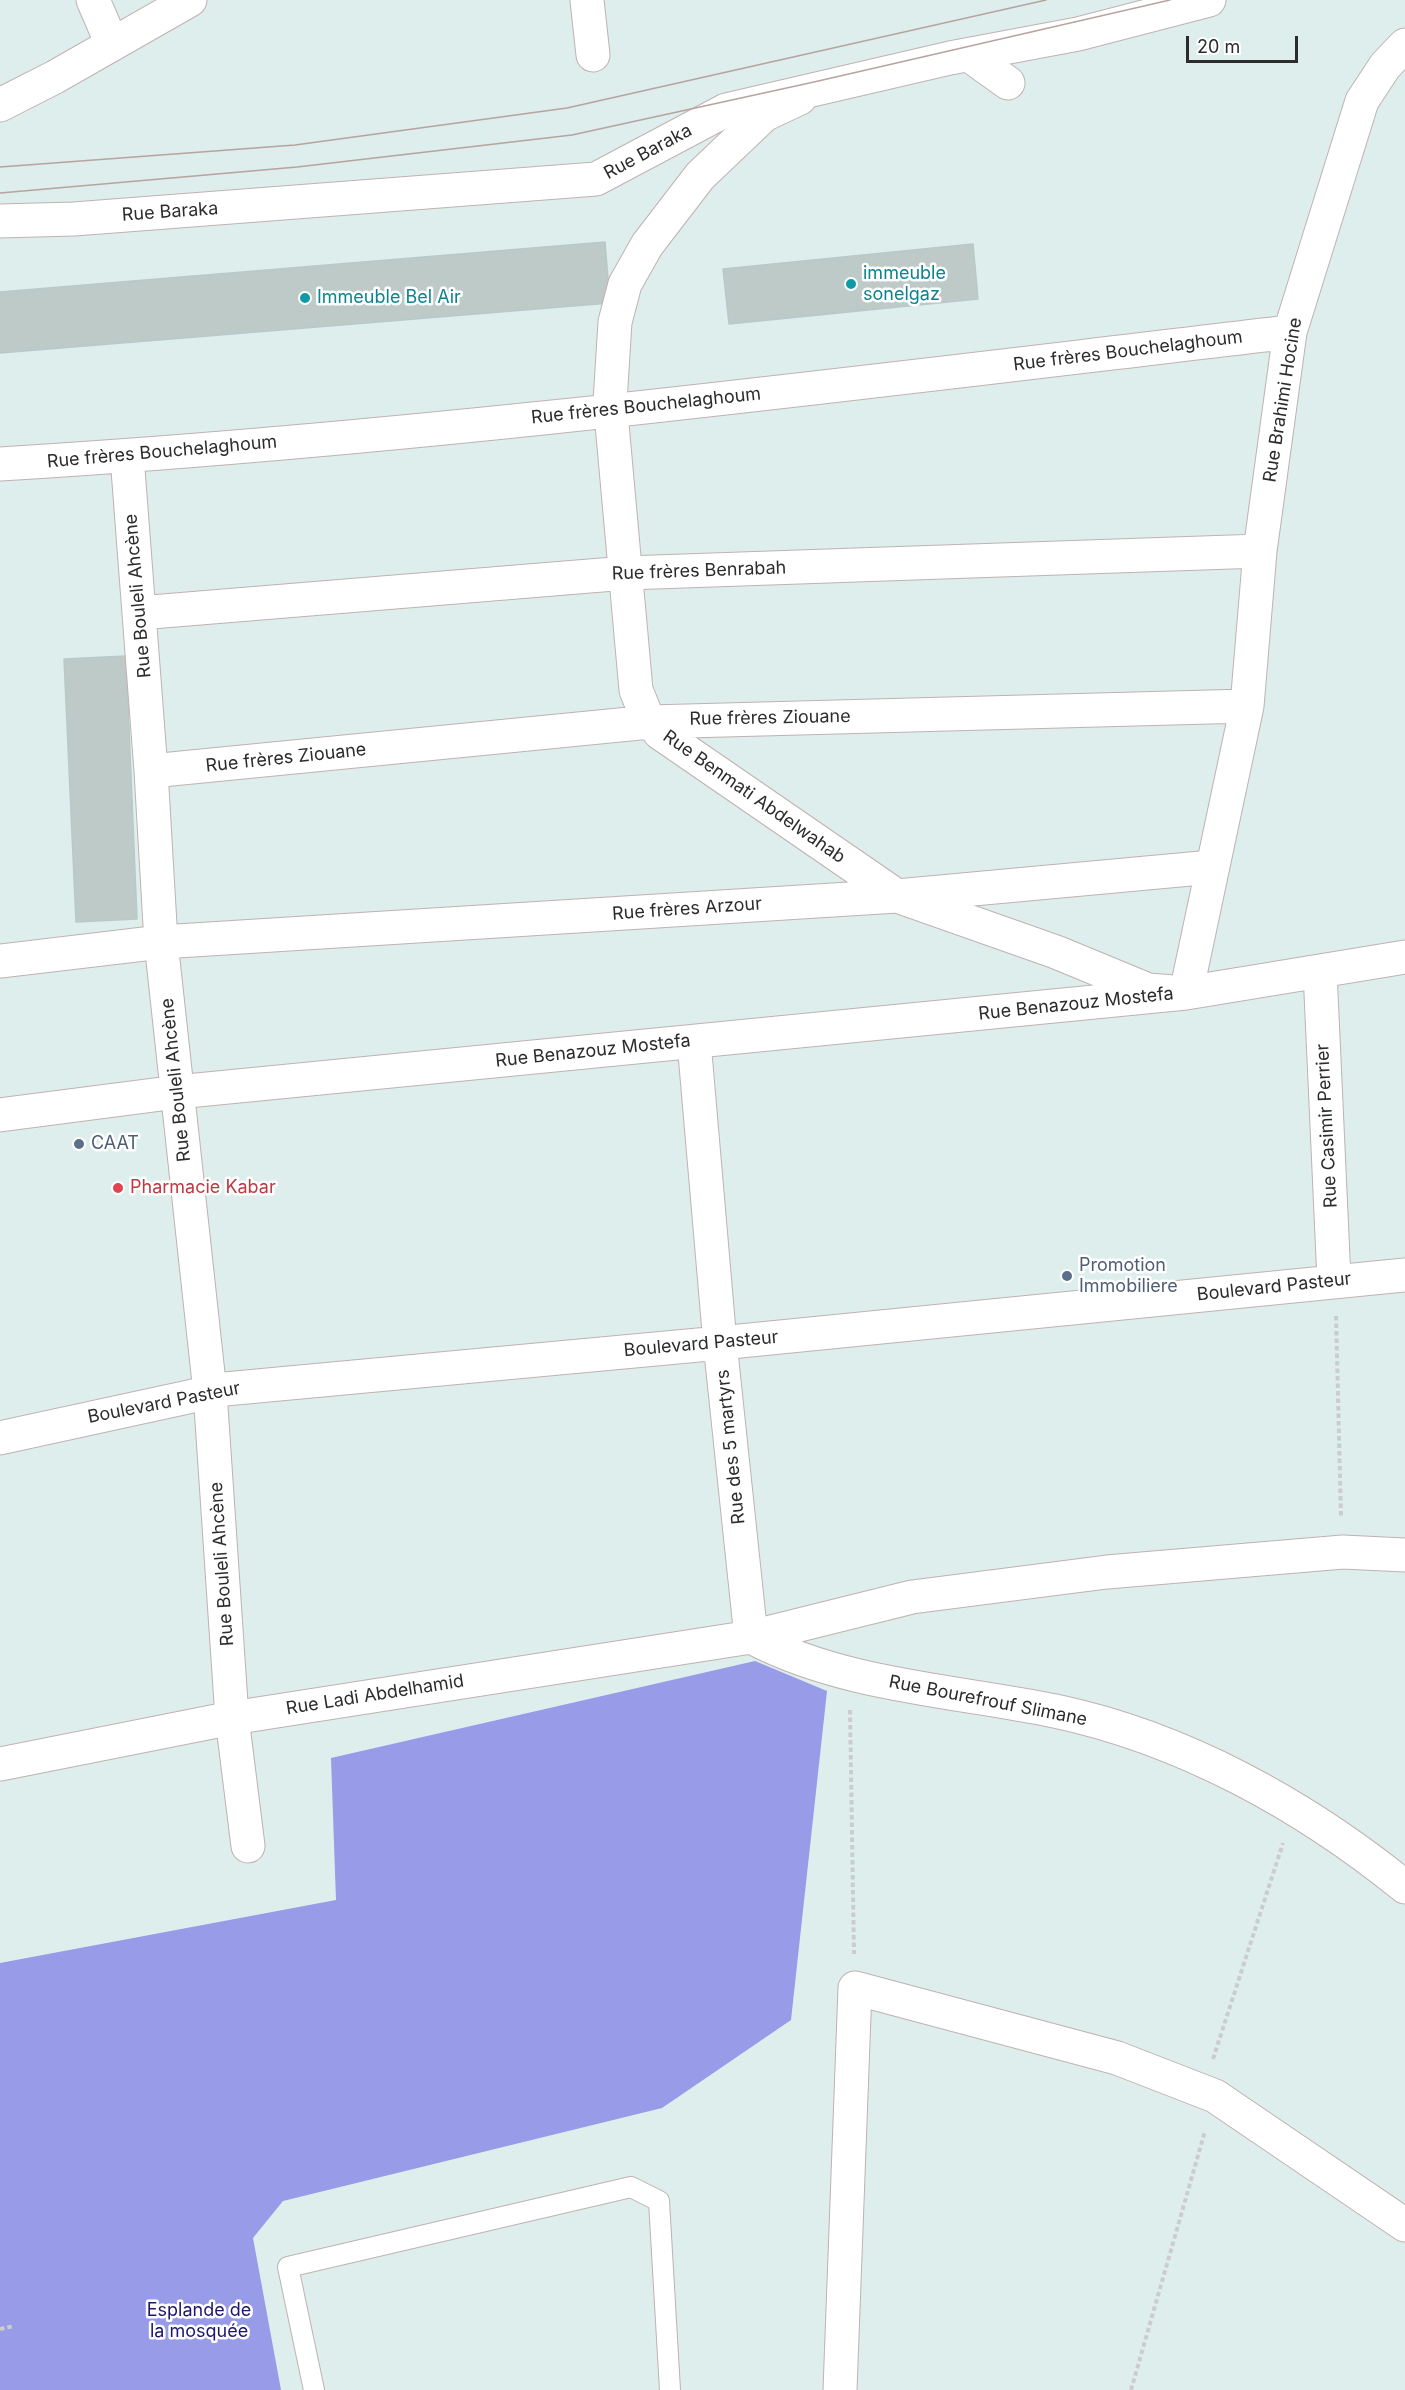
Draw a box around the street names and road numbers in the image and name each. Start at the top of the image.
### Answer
street label: Rue Baraka [600,120,696,184]
street label: Rue Baraka [121,198,219,226]
street label: Rue Brahimi Hocine [1259,316,1307,484]
street label: Rue frères Bouchelaghoum [1012,326,1244,376]
street label: Rue frères Bouchelaghoum [530,383,762,429]
street label: Rue frères Bouchelaghoum [46,431,278,473]
street label: Rue Bouleli Ahcène [120,513,156,679]
street label: Rue frères Benrabah [611,557,787,585]
street label: Rue frères Ziouane [689,706,851,730]
street label: Rue Benmati Abdelwahab [659,726,849,868]
street label: Rue frères Ziouane [205,739,367,777]
street label: Rue frères Arzour [611,893,763,925]
street label: Rue Benazouz Mostefa [977,983,1175,1025]
street label: Rue Bouleli Ahcène [157,997,195,1163]
street label: Rue Benazouz Mostefa [494,1030,692,1072]
street label: Rue Casimir Perrier [1312,1043,1342,1209]
street label: Boulevard Pasteur [1196,1268,1352,1306]
street label: Boulevard Pasteur [623,1326,779,1362]
street label: Rue des 5 martyrs [712,1369,750,1525]
street label: Boulevard Pasteur [86,1378,242,1428]
street label: Rue Bouleli Ahcène [205,1481,239,1647]
street label: Rue Ladi Abdelhamid [285,1670,465,1720]
street label: Rue Bourefrouf Slimane [887,1671,1089,1731]

